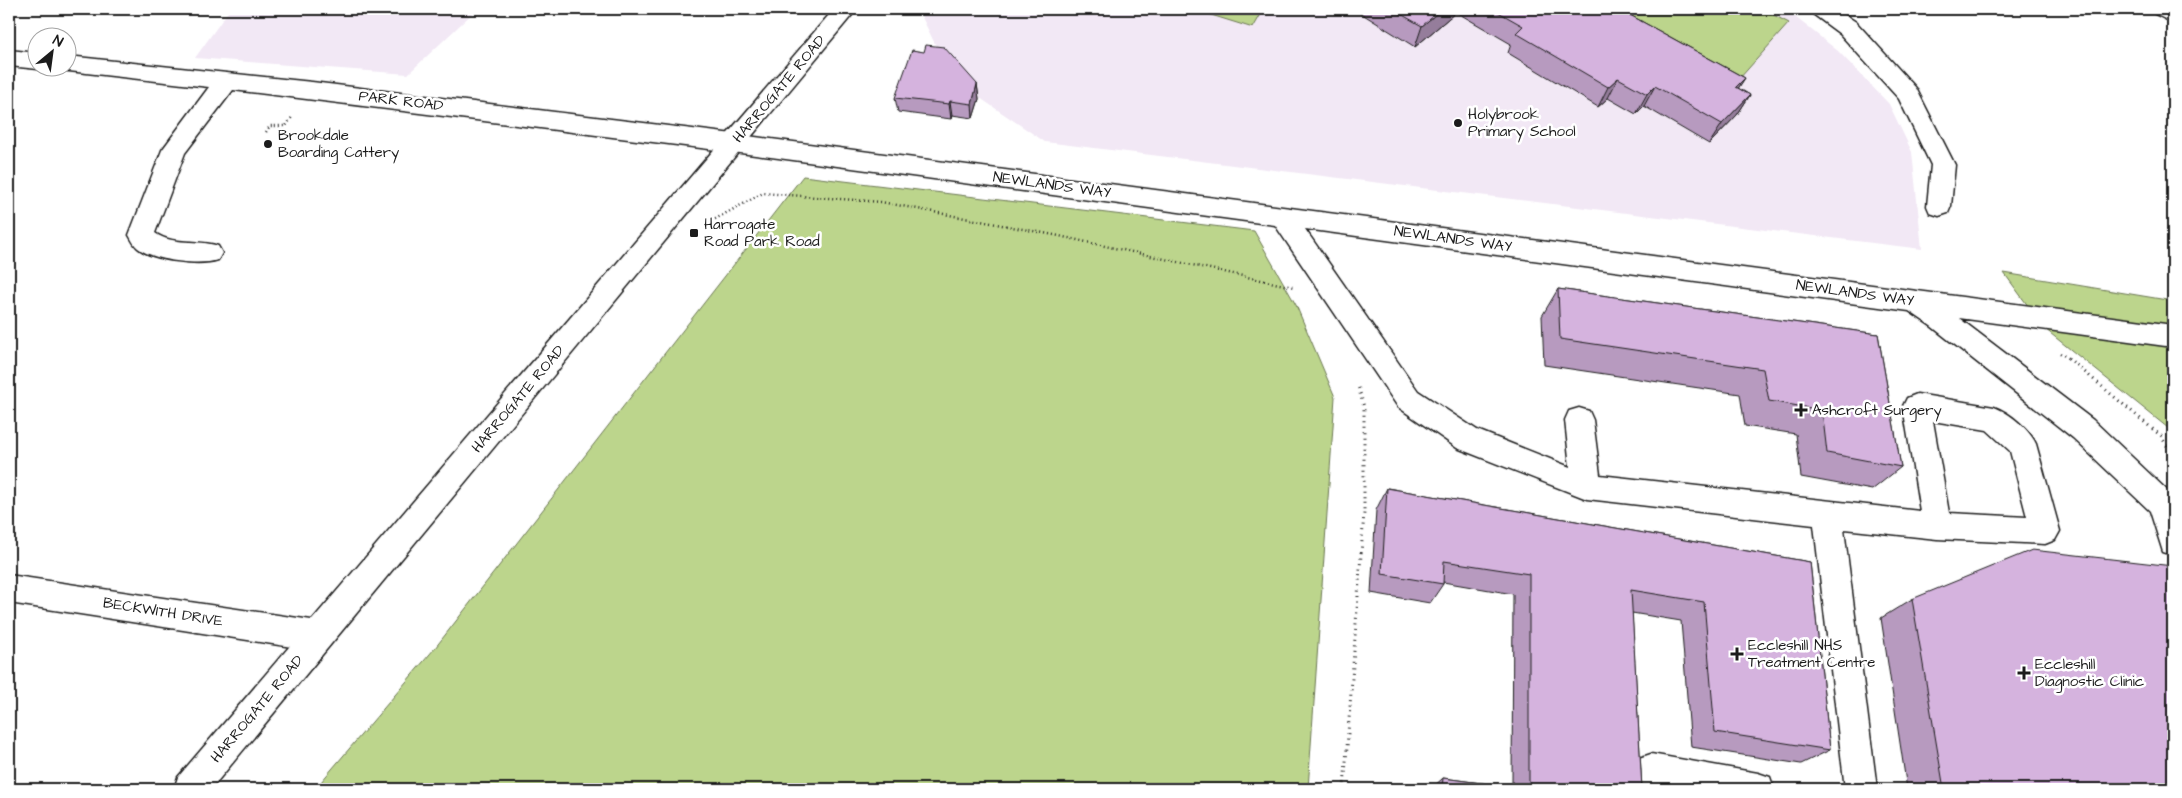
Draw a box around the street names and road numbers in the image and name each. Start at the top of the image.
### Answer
street label: HARROGATE ROAD [728,31,830,147]
street label: PARK ROAD [358,85,445,117]
street label: NEWLANDS WAY [992,166,1112,204]
street label: NEWLANDS WAY [1393,220,1513,258]
street label: NEWLANDS WAY [1795,274,1915,312]
street label: HARROGATE ROAD [467,341,569,457]
street label: BECKWITH DRIVE [102,592,225,632]
street label: HARROGATE ROAD [206,651,308,767]

